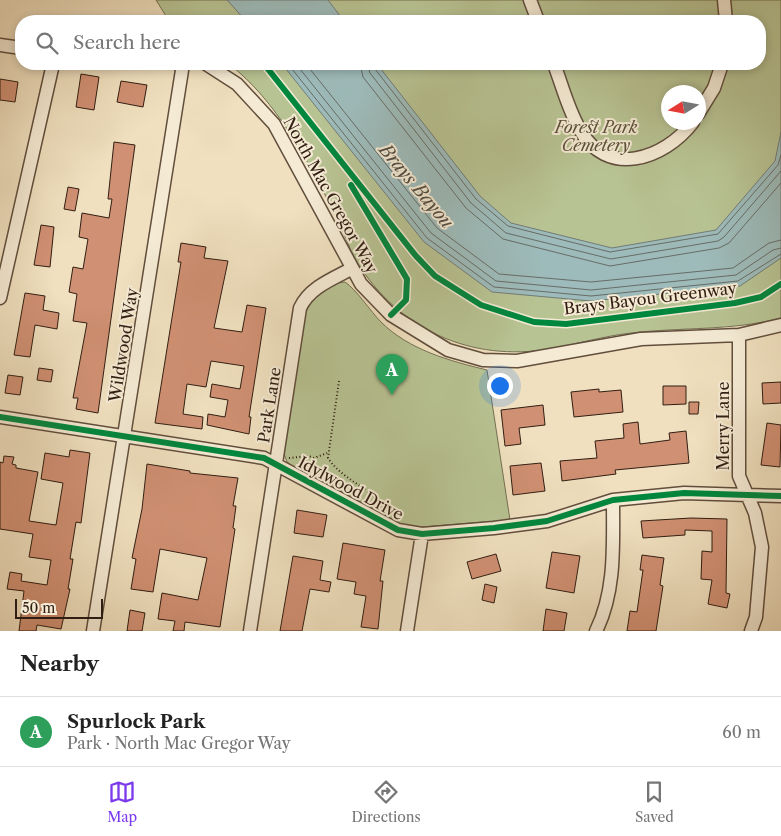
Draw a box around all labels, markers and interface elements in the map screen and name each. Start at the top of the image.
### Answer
search box [15,15,766,70]
icon: search [33,29,61,57]
text: Search here [73,31,181,54]
north arrow [661,85,706,130]
street label: North Mac Gregor Way [280,113,383,278]
park label: Forest Park Cemetery [553,117,638,155]
water label: Brays Bayou [373,138,458,233]
street label: Brays Bayou Greenway [562,277,739,319]
street label: Wildwood Way [104,285,142,405]
pin: A [376,354,408,395]
street label: Park Lane [253,366,285,444]
your location [487,373,513,399]
street label: Merry Lane [713,382,733,470]
street label: Idylwood Drive [295,452,407,524]
scale bar [15,596,102,619]
text: 50 m [22,599,55,617]
text: Nearby [20,651,99,676]
text: Spurlock Park [67,710,205,733]
text: A [30,722,42,742]
text: 60 m [722,722,761,742]
text: Park · North Mac Gregor Way [67,733,291,753]
tab: Map [107,778,137,826]
tab: Directions [351,778,421,826]
tab: Saved [635,778,674,826]

